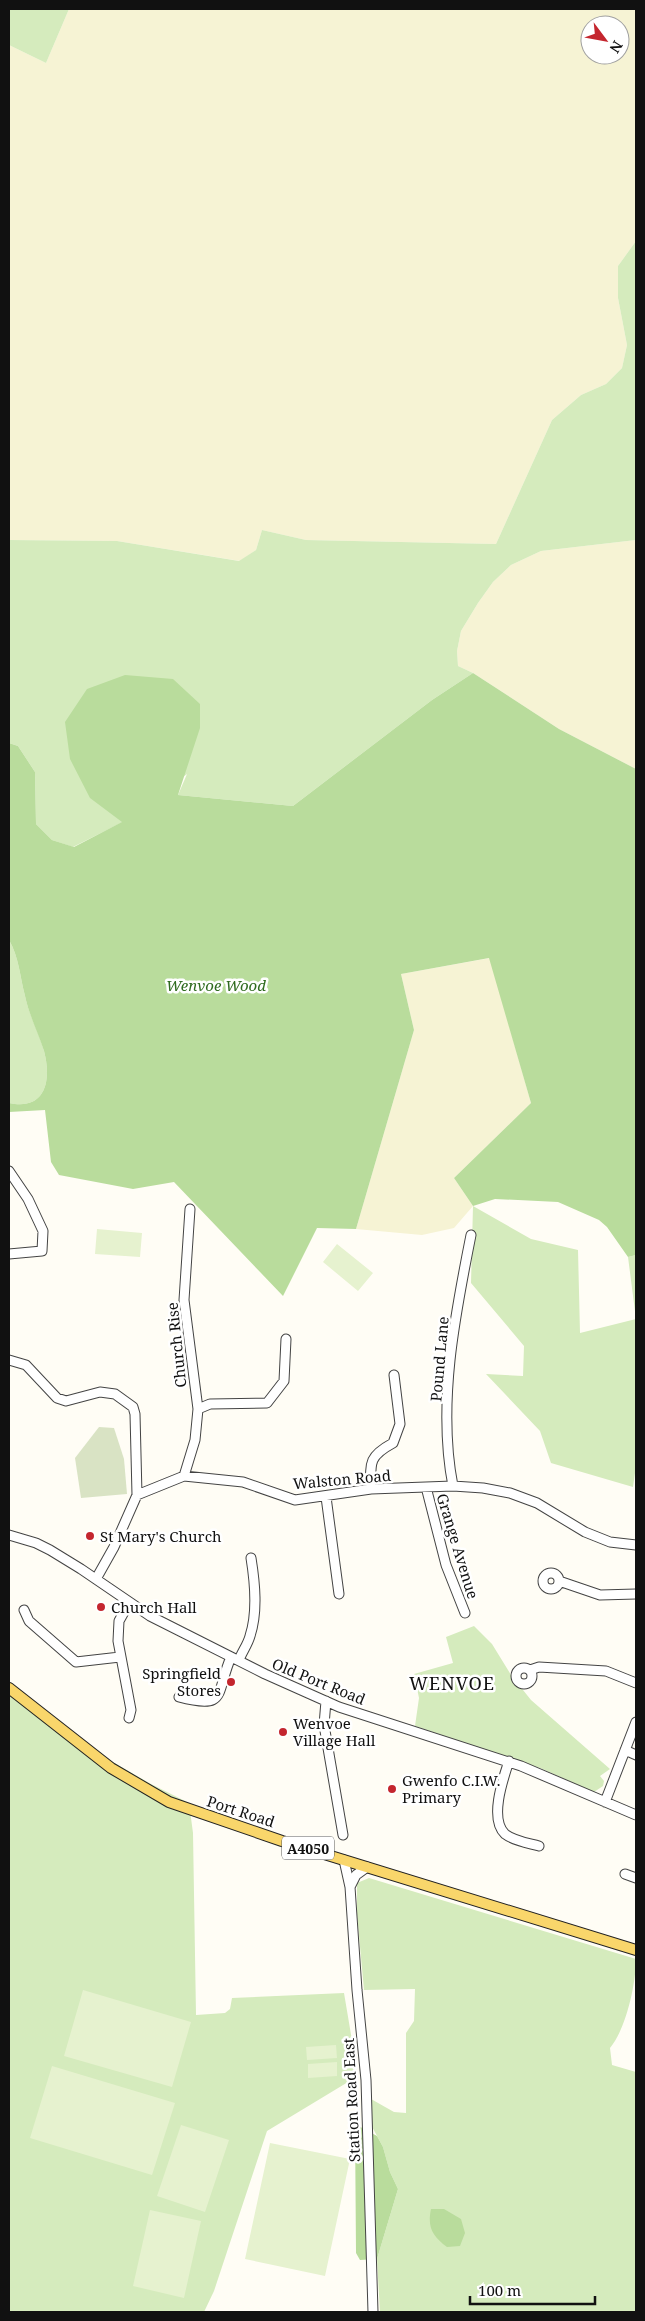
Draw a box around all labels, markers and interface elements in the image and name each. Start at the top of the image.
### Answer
north arrow [580,15,630,65]
text: N [605,37,627,57]
park label: Wenvoe Wood [166,975,266,995]
street label: Church Rise [162,1301,190,1389]
street label: Pound Lane [425,1316,453,1402]
street label: Walston Road [292,1465,392,1493]
street label: Grange Avenue [432,1491,484,1601]
place label: St Mary's Church [100,1526,222,1546]
marker: St Mary's Church [84,1530,96,1542]
place label: Church Hall [111,1597,197,1617]
marker: Church Hall [95,1601,107,1613]
street label: Old Port Road [269,1653,369,1709]
place label: Springfield Stores [142,1663,221,1700]
district label: WENVOE [409,1671,495,1695]
marker: Springfield Stores [225,1676,237,1688]
place label: Wenvoe Village Hall [293,1713,376,1750]
marker: Wenvoe Village Hall [277,1726,289,1738]
place label: Gwenfo C.I.W. Primary [402,1770,500,1807]
marker: Gwenfo C.I.W. Primary [386,1783,398,1795]
street label: Port Road [205,1791,277,1831]
road number: A4050 [282,1836,334,1860]
street label: Station Road East [338,2038,364,2162]
scale bar [470,2274,595,2306]
text: 100 m [478,2280,521,2300]

